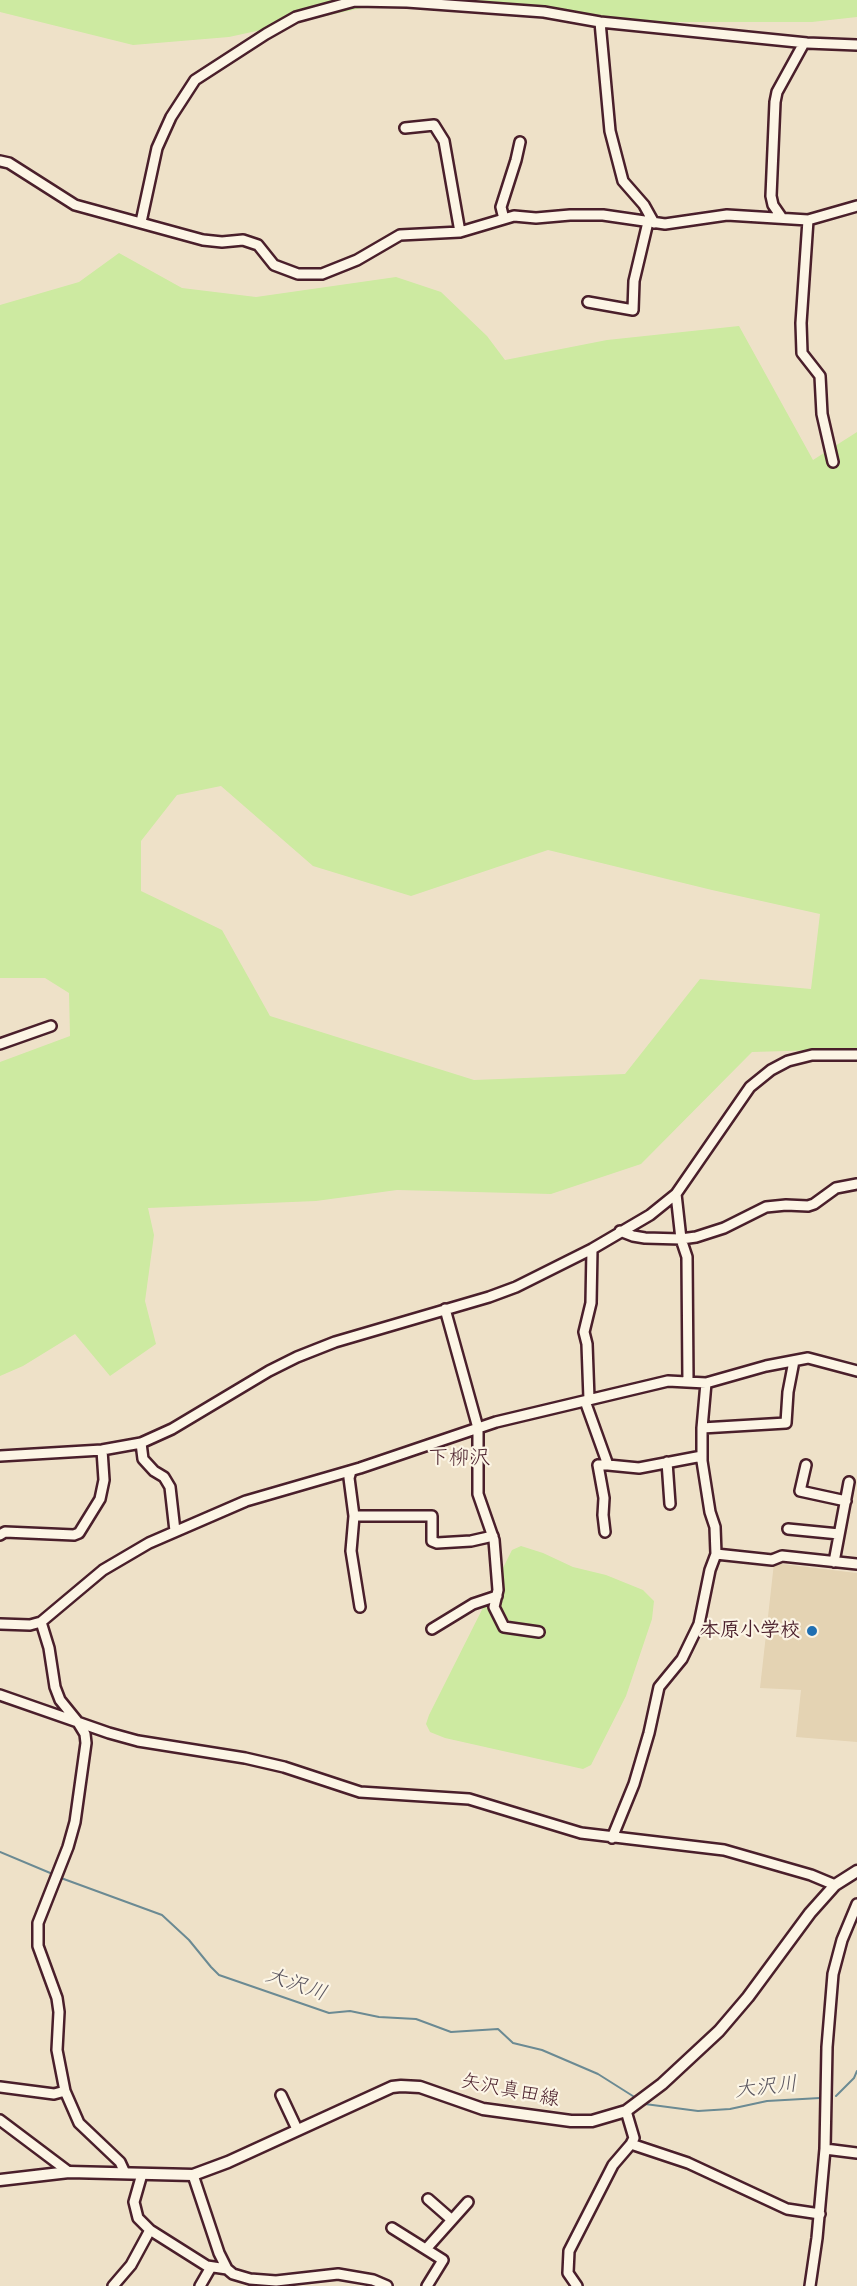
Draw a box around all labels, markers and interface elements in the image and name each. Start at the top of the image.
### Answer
district label: 下柳沢 [428,1446,490,1472]
place label: 本原小学校 [700,1619,800,1643]
marker: 本原小学校 [805,1624,819,1638]
water label: 大沢川 [262,1963,330,2007]
street label: 矢沢真田線 [459,2070,561,2112]
water label: 大沢川 [733,2072,799,2104]

